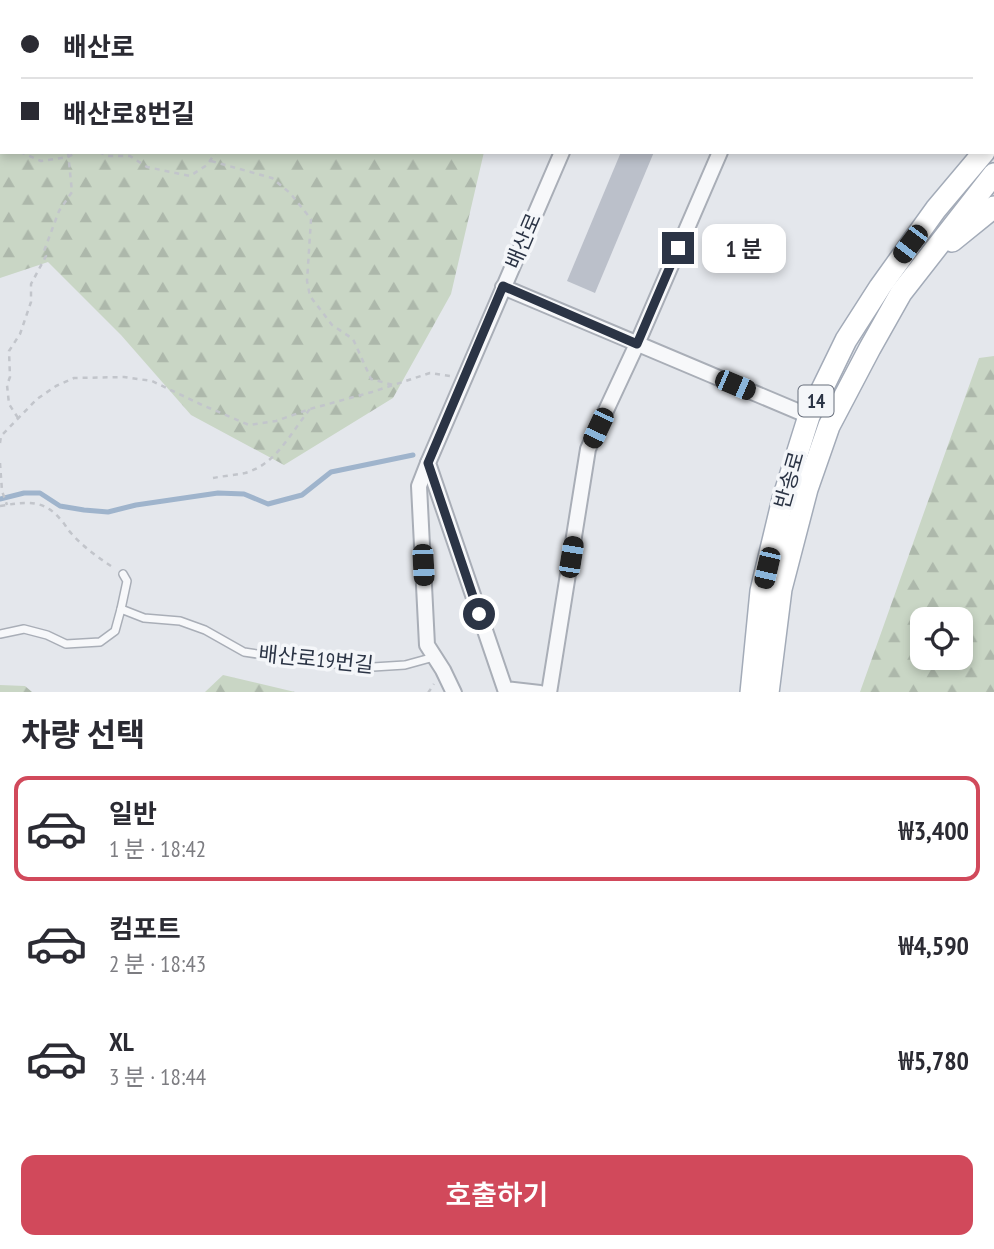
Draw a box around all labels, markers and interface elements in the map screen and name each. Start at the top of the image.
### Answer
text: 배산로 [63,30,135,63]
text: 배산로8번길 [63,97,195,130]
street label: 배산로 [499,209,547,273]
car [889,221,932,267]
callout: 1 분 [702,224,786,272]
route end [662,232,694,264]
text: 1 분 [726,234,762,263]
car [712,367,759,403]
road number: 14 [798,386,834,416]
car [580,405,617,451]
street label: 반송로 [768,448,810,512]
car [558,535,585,579]
car [412,543,435,587]
car [753,545,782,591]
route start [463,598,495,630]
map controls [910,607,973,670]
button: locate [910,607,973,670]
street label: 배산로19번길 [257,640,375,678]
text: 차량 선택 [21,713,145,755]
icon: car [25,797,88,860]
text: 일반 [109,797,157,830]
text: ₩3,400 [899,814,969,847]
text: 1 분 · 18:42 [109,834,206,863]
icon: car [25,912,88,975]
text: 컴포트 [109,912,181,945]
text: ₩4,590 [899,929,969,962]
text: 2 분 · 18:43 [109,949,206,978]
text: XL [109,1025,134,1058]
icon: car [25,1027,88,1090]
text: ₩5,780 [899,1044,969,1077]
text: 3 분 · 18:44 [109,1062,206,1091]
button: 호출하기 [21,1155,973,1235]

